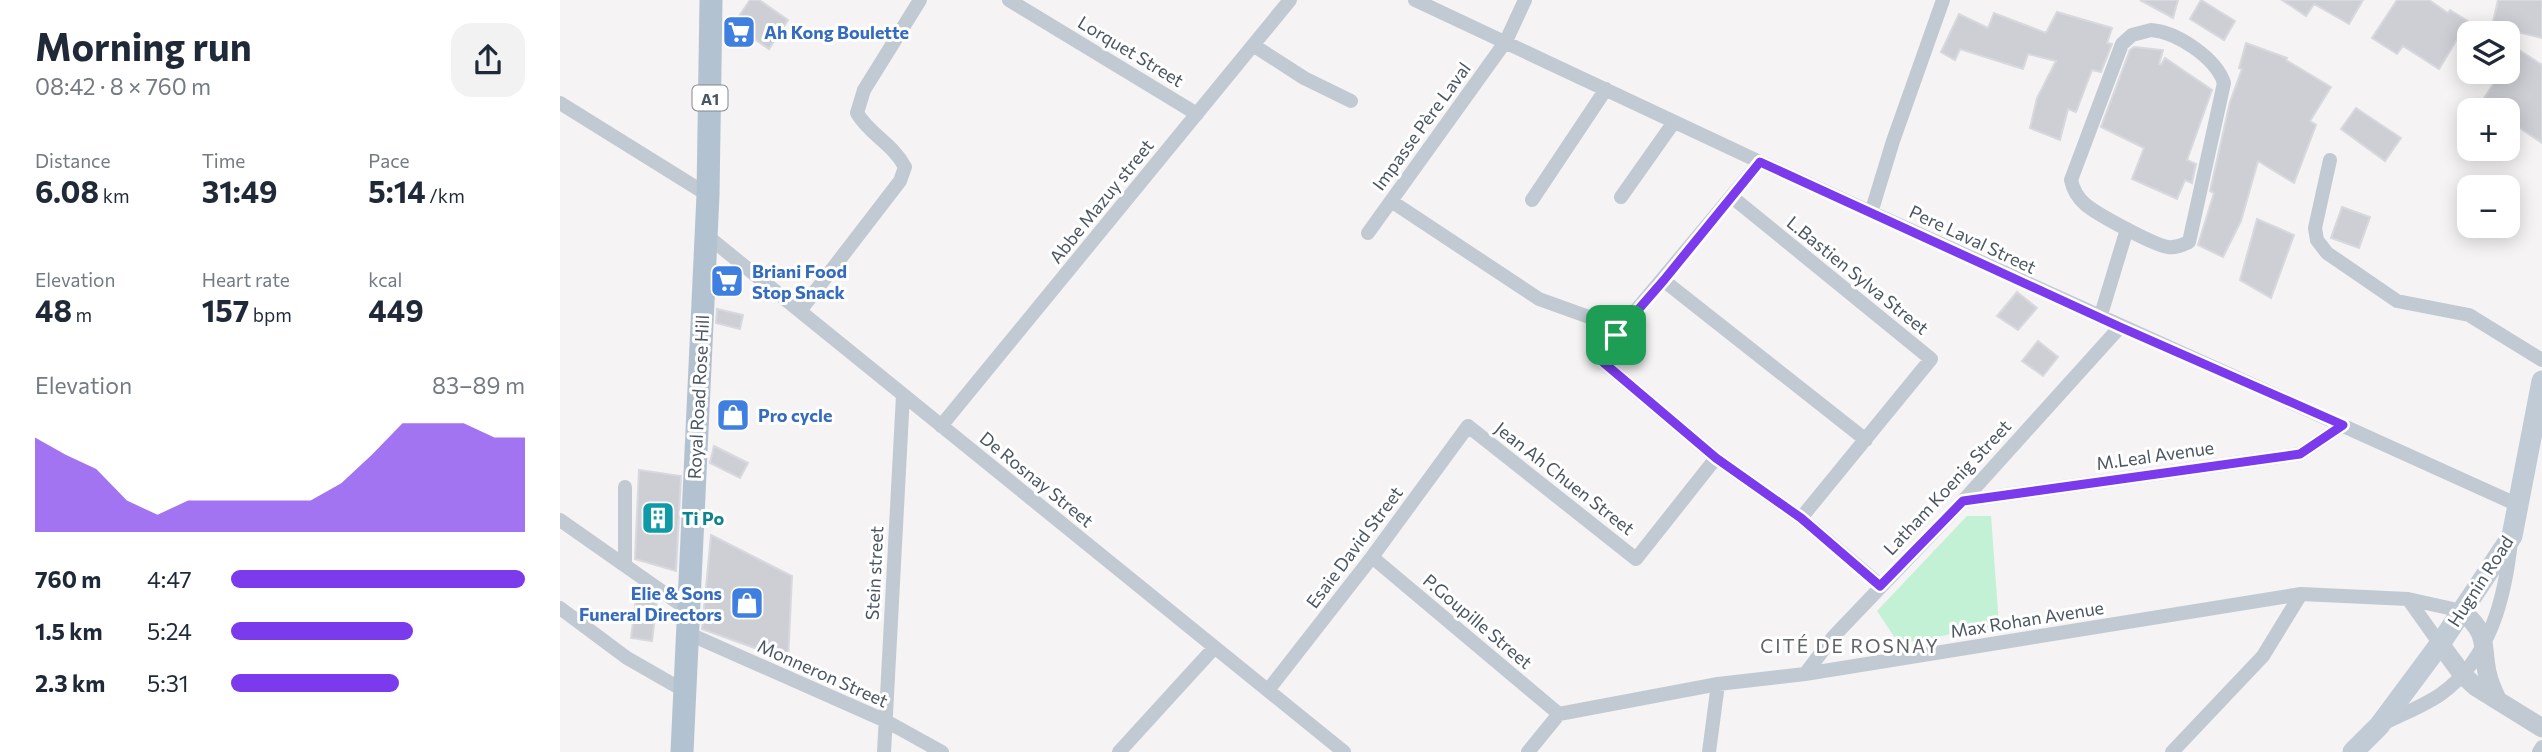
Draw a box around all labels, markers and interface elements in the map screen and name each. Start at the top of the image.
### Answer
street label: Lorquet Street [1074,11,1188,91]
supermarket icon: Ah Kong Boulette [720,13,758,51]
place label: Ah Kong Boulette [764,21,909,43]
map controls [2457,21,2520,238]
button: layers [2457,21,2520,84]
text: Morning run [35,22,252,69]
button: share [451,23,525,97]
street label: Impasse Père Laval [1367,58,1475,194]
text: 08:42 · 8 × 760 m [35,72,211,100]
road number: A1 [692,86,728,110]
button: + [2457,98,2520,161]
street label: Abbe Mazuy street [1044,134,1158,268]
text: Distance [35,149,111,172]
text: Time [202,149,245,172]
text: Pace [368,149,410,172]
text: 6.08 [35,172,99,209]
text: 31:49 [202,172,278,209]
text: 5:14 [368,172,426,209]
button: − [2457,175,2520,238]
text: km [99,184,130,207]
text: /km [426,184,465,207]
street label: Pere Laval Street [1906,200,2040,278]
street label: L.Bastien Sylva Street [1783,211,1933,339]
place label: Briani Food Stop Snack [752,260,847,303]
supermarket icon: Briani Food Stop Snack [708,262,746,300]
text: Elevation [35,268,115,291]
text: Heart rate [202,268,290,291]
text: kcal [368,268,402,291]
text: 48 [35,291,72,328]
text: 157 [202,291,249,328]
text: 449 [368,291,424,328]
text: m [72,303,92,326]
text: bpm [249,303,292,326]
pin [1586,305,1646,365]
street label: Royal Road Rose Hill [683,314,713,480]
icon: arrive [1597,316,1635,354]
text: Elevation [35,371,132,399]
text: 83–89 m [432,371,525,399]
shop icon: Pro cycle [714,396,752,434]
place label: Pro cycle [758,404,832,426]
street label: Latham Koenig Street [1879,415,2015,559]
street label: Jean Ah Chuen Street [1491,417,1639,539]
street label: De Rosnay Street [976,427,1098,531]
street label: M.Leal Avenue [2095,436,2215,474]
street label: Esaie David Street [1301,482,1407,612]
building icon: Ti Po [639,499,677,537]
place label: Ti Po [682,507,725,529]
street label: Stein street [861,525,887,621]
street label: Hugnin Road [2442,531,2518,631]
text: 760 m [35,565,101,593]
text: 4:47 [147,565,192,593]
street label: P.Goupille Street [1419,569,1537,673]
place label: Elie & Sons Funeral Directors [579,582,722,625]
shop icon: Elie & Sons Funeral Directors [728,584,766,622]
street label: Max Rohan Avenue [1949,596,2105,642]
text: 1.5 km [35,617,103,645]
text: 5:24 [147,617,192,645]
street label: Monneron Street [754,634,892,712]
district label: CITÉ DE ROSNAY [1760,634,1940,657]
text: 2.3 km [35,669,105,697]
text: 5:31 [147,669,189,697]

